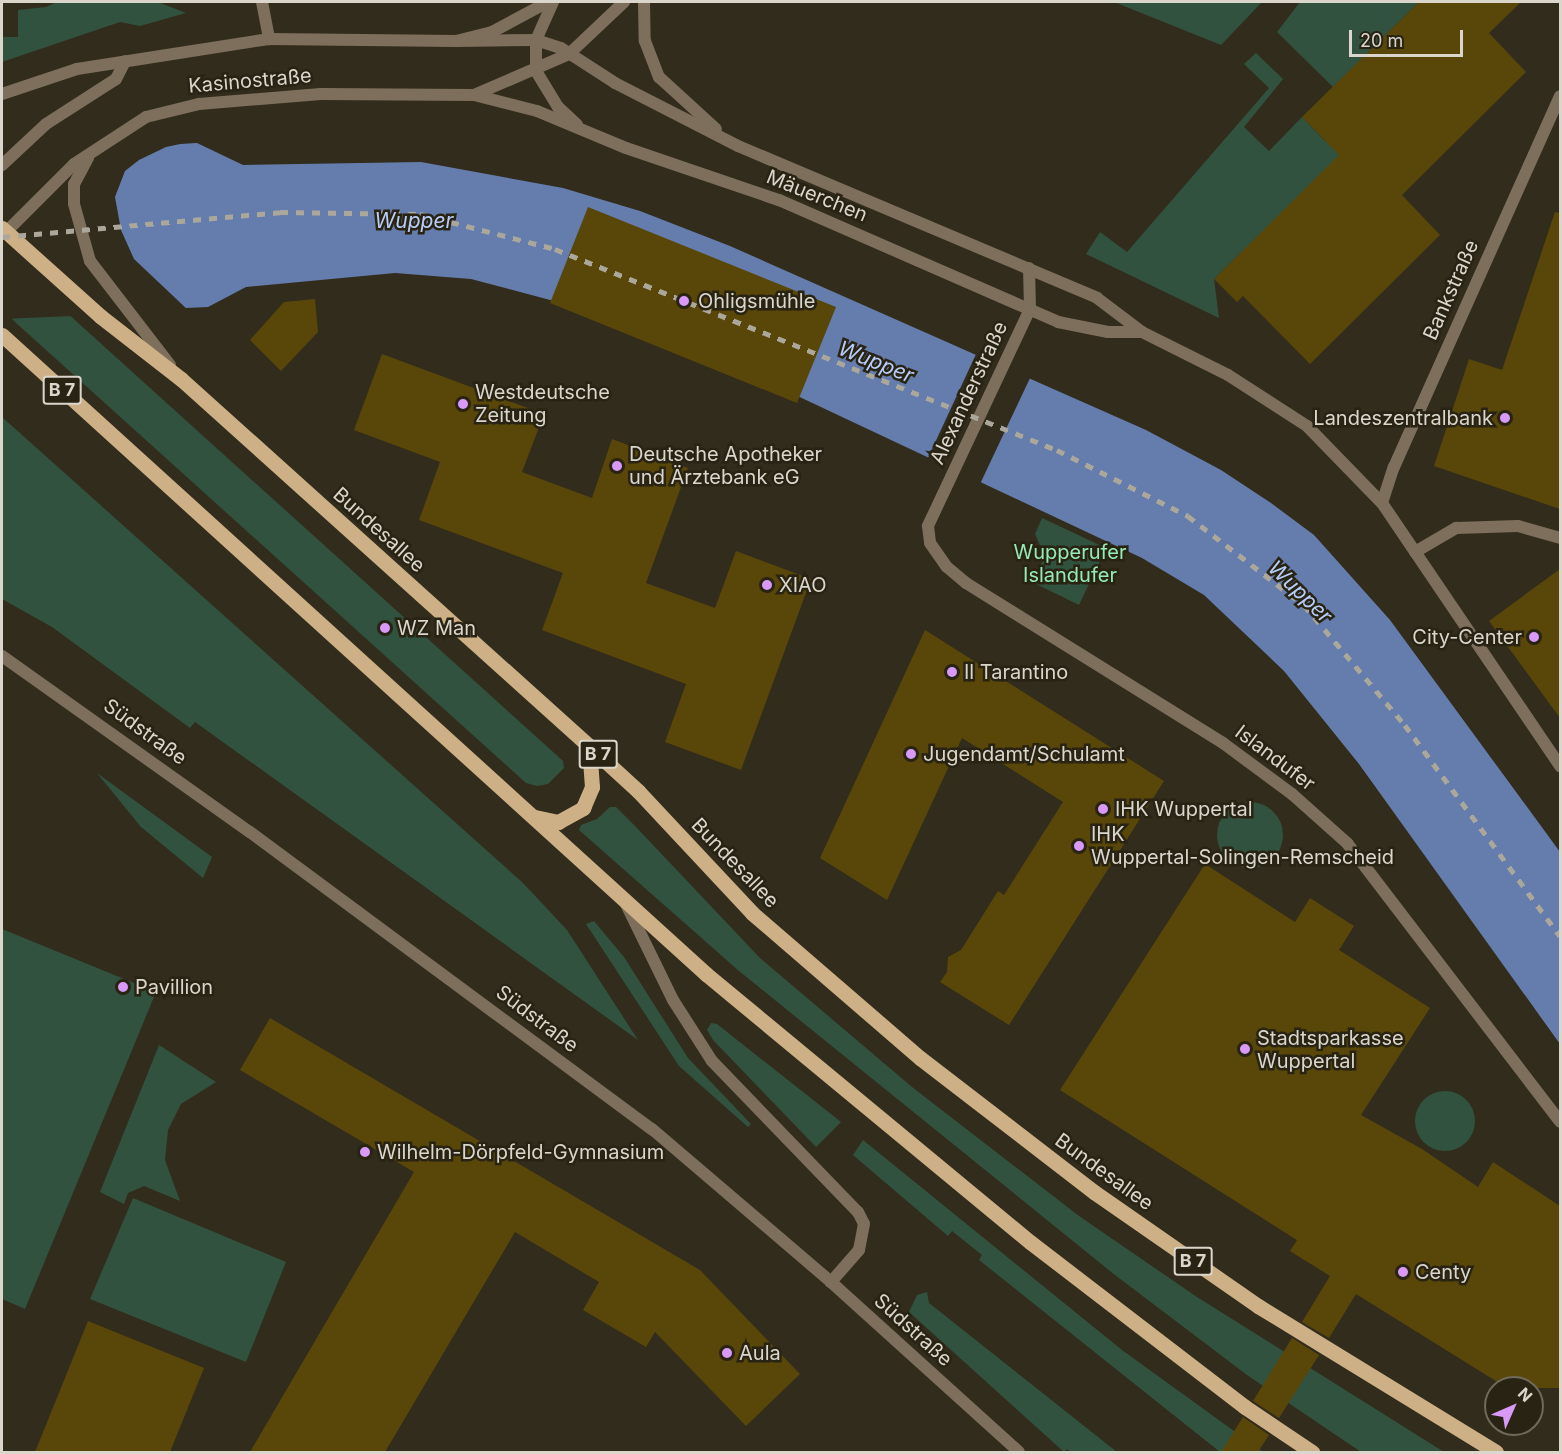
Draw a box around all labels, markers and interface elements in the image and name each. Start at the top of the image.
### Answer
scale bar [1352,18,1466,56]
text: 20 m [1360,30,1403,51]
street label: Kasinostraße [187,64,313,98]
street label: Mäuerchen [763,165,871,227]
water label: Wupper [375,208,453,234]
street label: Bankstraße [1418,236,1484,344]
place label: Ohligsmühle [698,289,815,313]
marker: Ohligsmühle [675,292,693,310]
street label: Alexanderstraße [925,318,1013,468]
water label: Wupper [835,336,917,388]
road number: B 7 [42,375,82,405]
place label: Westdeutsche Zeitung [475,380,610,427]
marker: Westdeutsche Zeitung [456,397,470,411]
place label: Landeszentralbank [1313,406,1493,430]
marker: Landeszentralbank [1498,411,1512,425]
place label: Deutsche Apotheker und Ärztebank eG [629,442,822,489]
marker: Deutsche Apotheker und Ärztebank eG [610,459,624,473]
street label: Bundesallee [328,482,430,578]
park label: Wupperufer Islandufer [1013,540,1127,587]
water label: Wupper [1263,556,1337,628]
place label: XIAO [779,573,826,597]
marker: XIAO [760,578,774,592]
place label: WZ Man [397,616,476,640]
marker: WZ Man [378,621,392,635]
place label: City-Center [1412,625,1522,649]
marker: City-Center [1527,630,1541,644]
place label: Il Tarantino [964,660,1068,684]
marker: Il Tarantino [945,665,959,679]
street label: Südstraße [99,694,191,770]
street label: Islandufer [1230,720,1320,796]
road number: B 7 [578,739,618,769]
place label: Jugendamt/Schulamt [923,742,1125,766]
marker: Jugendamt/Schulamt [904,747,918,761]
place label: IHK Wuppertal [1115,797,1253,821]
marker: IHK Wuppertal [1096,802,1110,816]
street label: Bundesallee [686,813,784,913]
place label: IHK Wuppertal-Solingen-Remscheid [1091,822,1394,869]
marker: IHK Wuppertal-Solingen-Remscheid [1072,839,1086,853]
place label: Pavillion [135,975,213,999]
marker: Pavillion [116,980,130,994]
street label: Südstraße [491,980,583,1058]
place label: Stadtsparkasse Wuppertal [1257,1026,1404,1073]
marker: Stadtsparkasse Wuppertal [1238,1042,1252,1056]
street label: Bundesallee [1050,1128,1158,1216]
place label: Wilhelm-Dörpfeld-Gymnasium [377,1140,664,1164]
marker: Wilhelm-Dörpfeld-Gymnasium [358,1145,372,1159]
road number: B 7 [1174,1246,1212,1276]
place label: Centy [1415,1260,1471,1284]
marker: Centy [1396,1265,1410,1279]
street label: Südstraße [869,1289,957,1371]
place label: Aula [739,1341,781,1365]
marker: Aula [720,1346,734,1360]
north arrow [1484,1376,1544,1436]
text: N [1514,1383,1537,1406]

